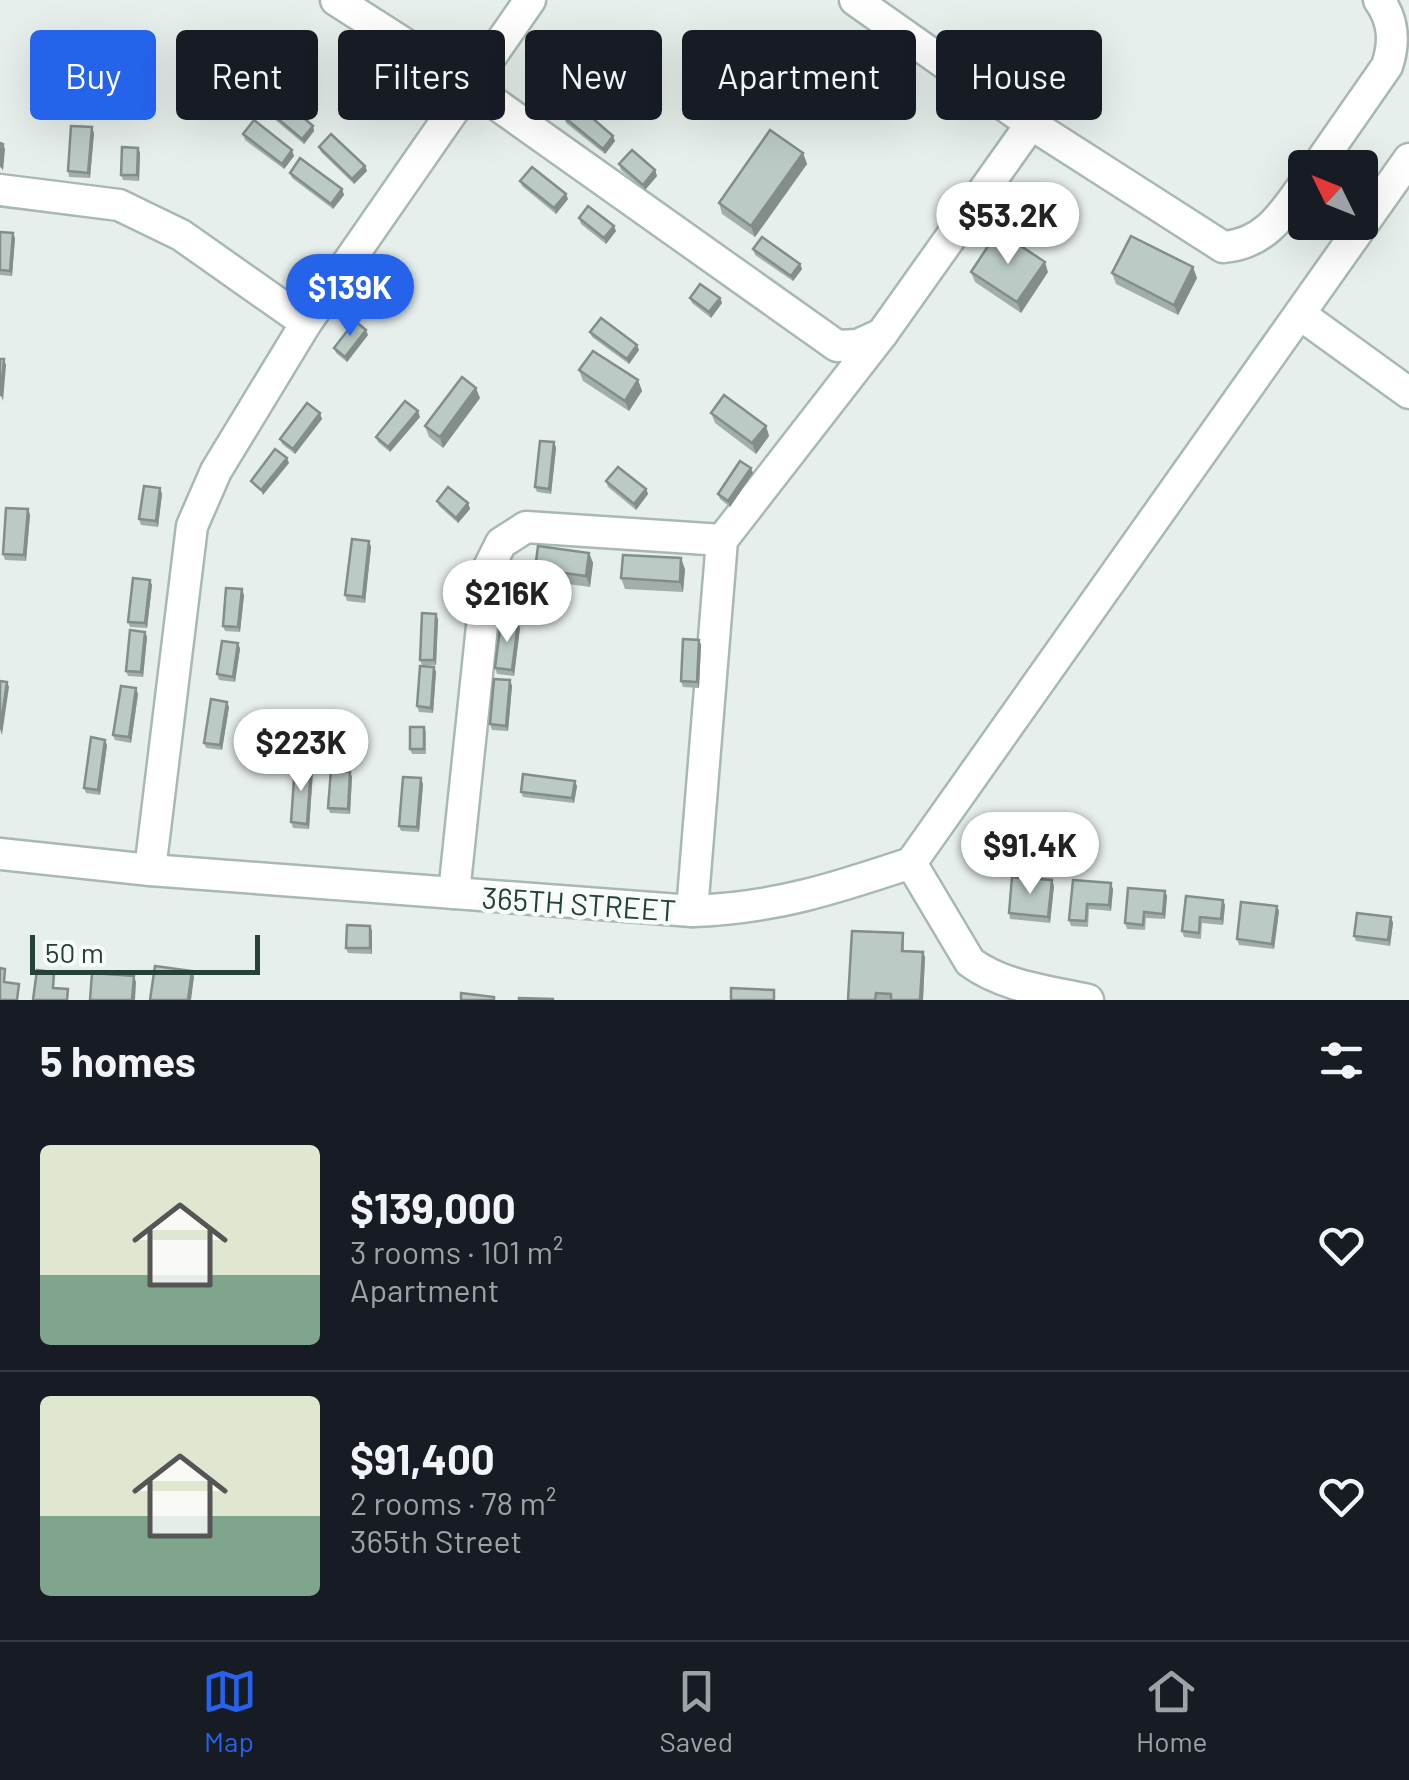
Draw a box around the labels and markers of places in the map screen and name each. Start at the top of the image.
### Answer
pin: $53.2K [927,182,1089,267]
pin: $139K [280,254,420,339]
pin: $216K [437,560,577,645]
pin: $223K [231,709,371,794]
pin: $91.4K [949,812,1111,897]

